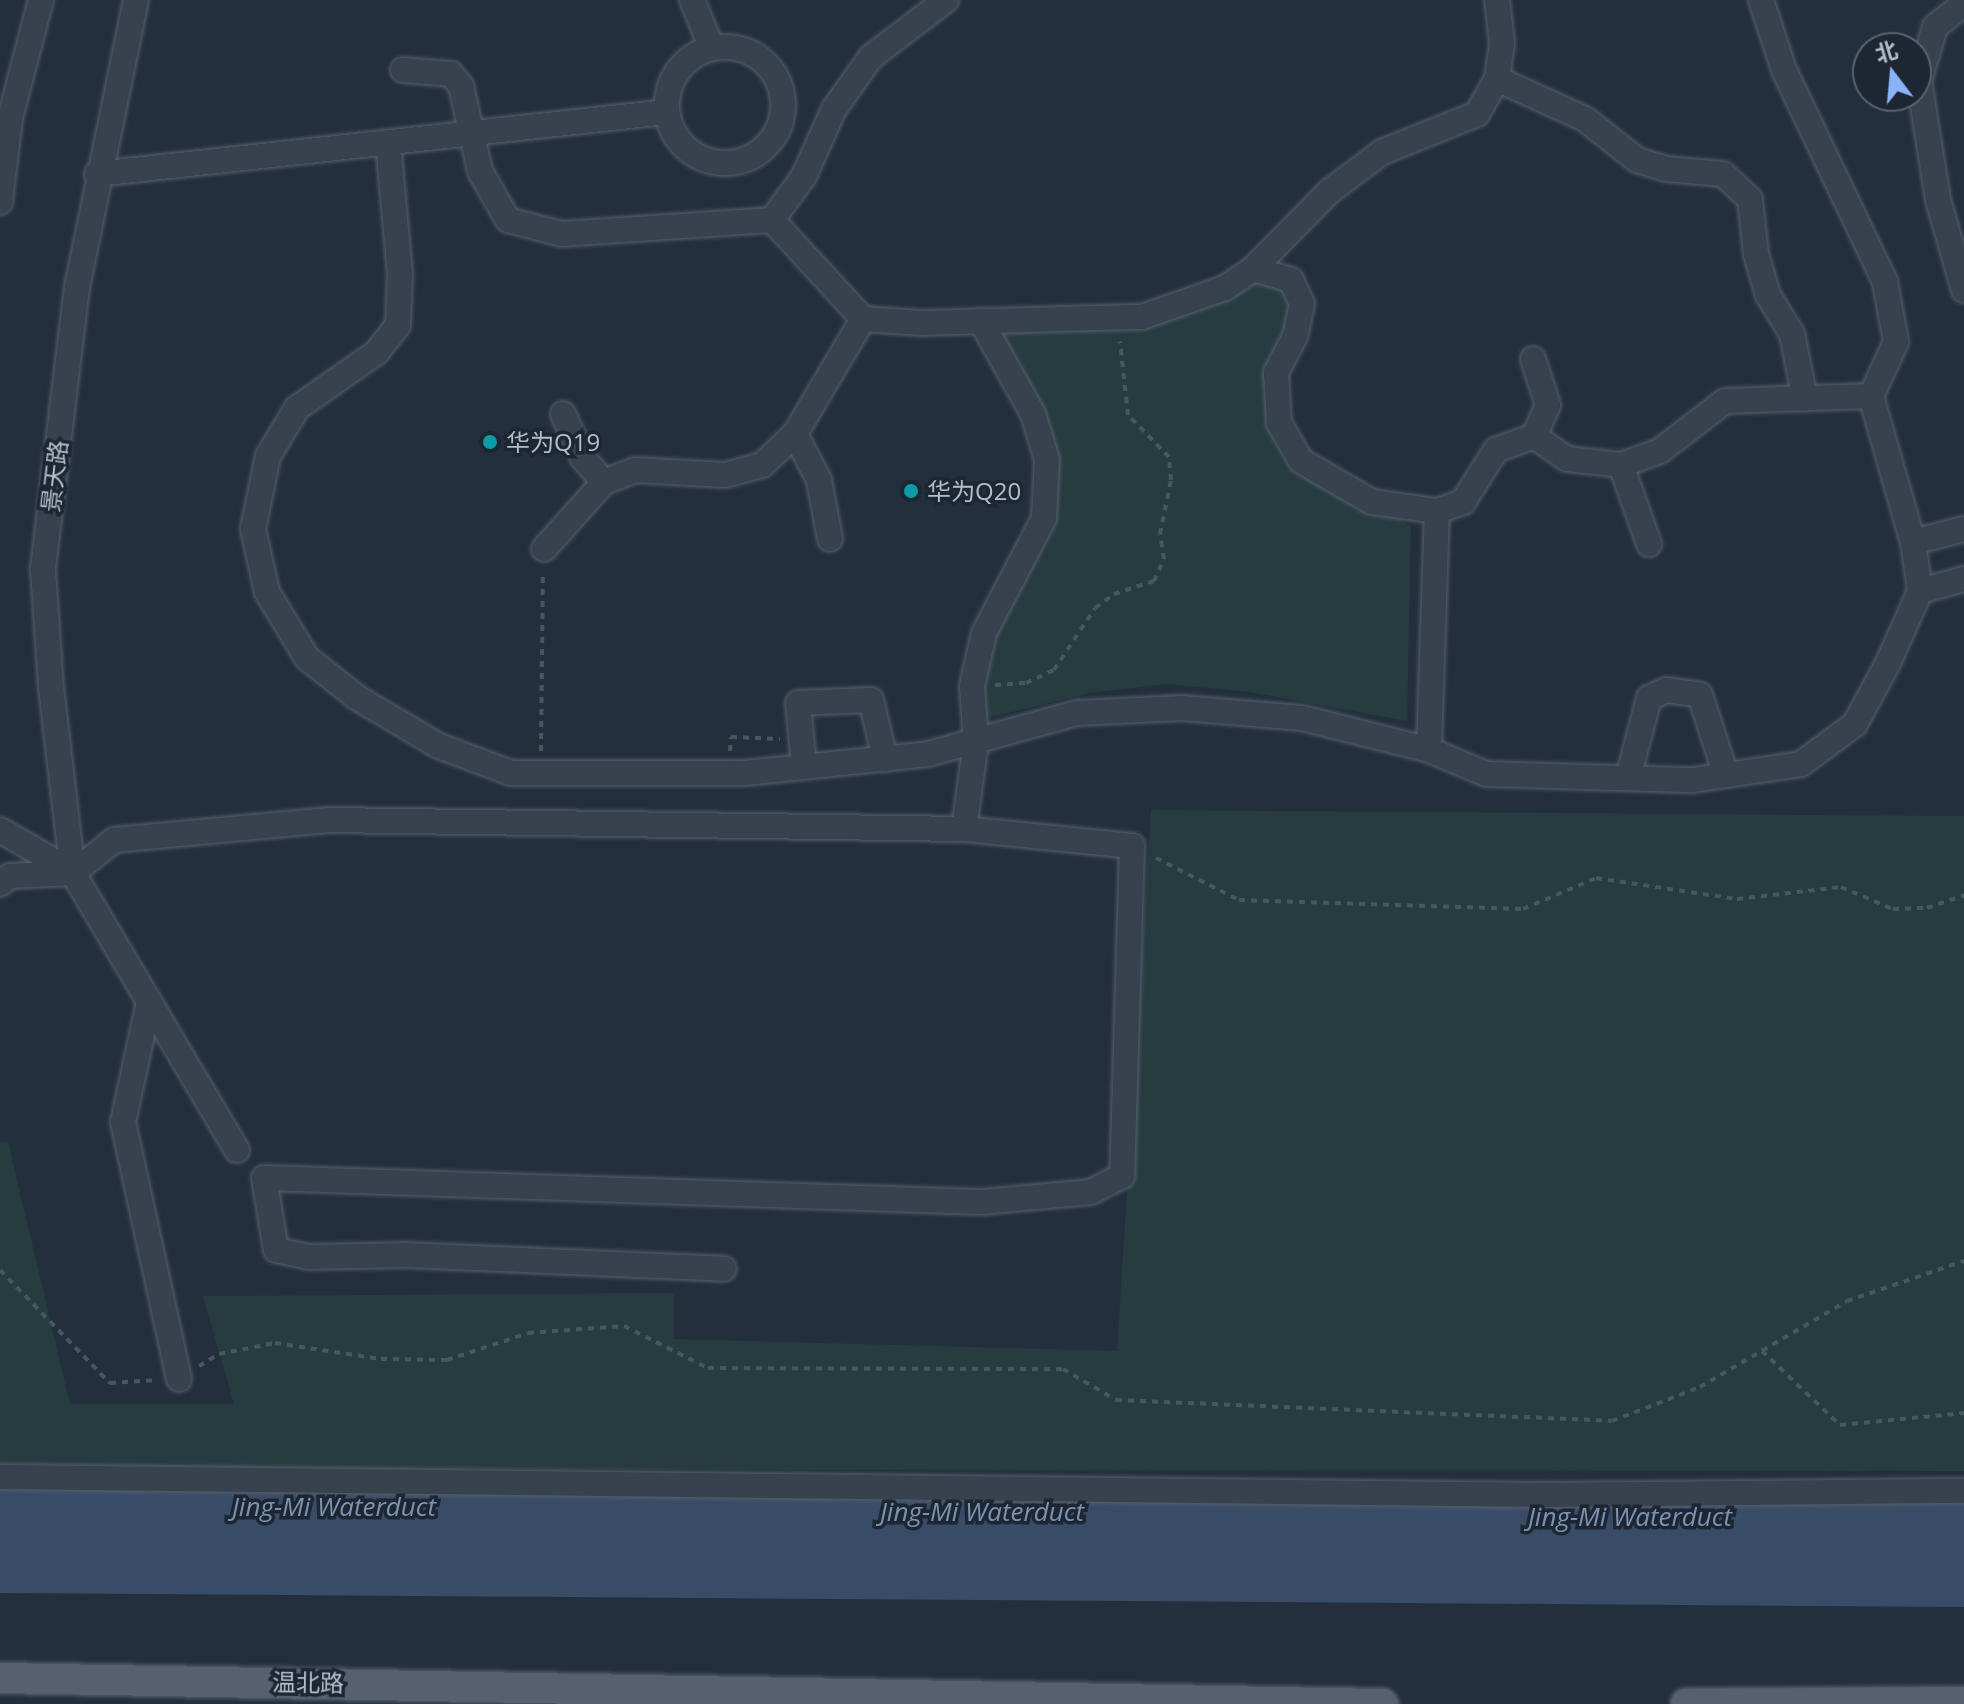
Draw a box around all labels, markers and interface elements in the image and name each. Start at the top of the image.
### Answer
north arrow [1852,32,1932,112]
text: 北 [1871,33,1901,68]
place label: 华为Q19 [506,428,600,456]
marker: 华为Q19 [481,433,499,451]
street label: 景天路 [35,439,73,513]
place label: 华为Q20 [927,477,1021,505]
marker: 华为Q20 [902,482,920,500]
water label: Jing-Mi Waterduct [232,1491,436,1523]
water label: Jing-Mi Waterduct [880,1496,1084,1528]
water label: Jing-Mi Waterduct [1528,1501,1732,1533]
street label: 温北路 [272,1667,344,1697]

